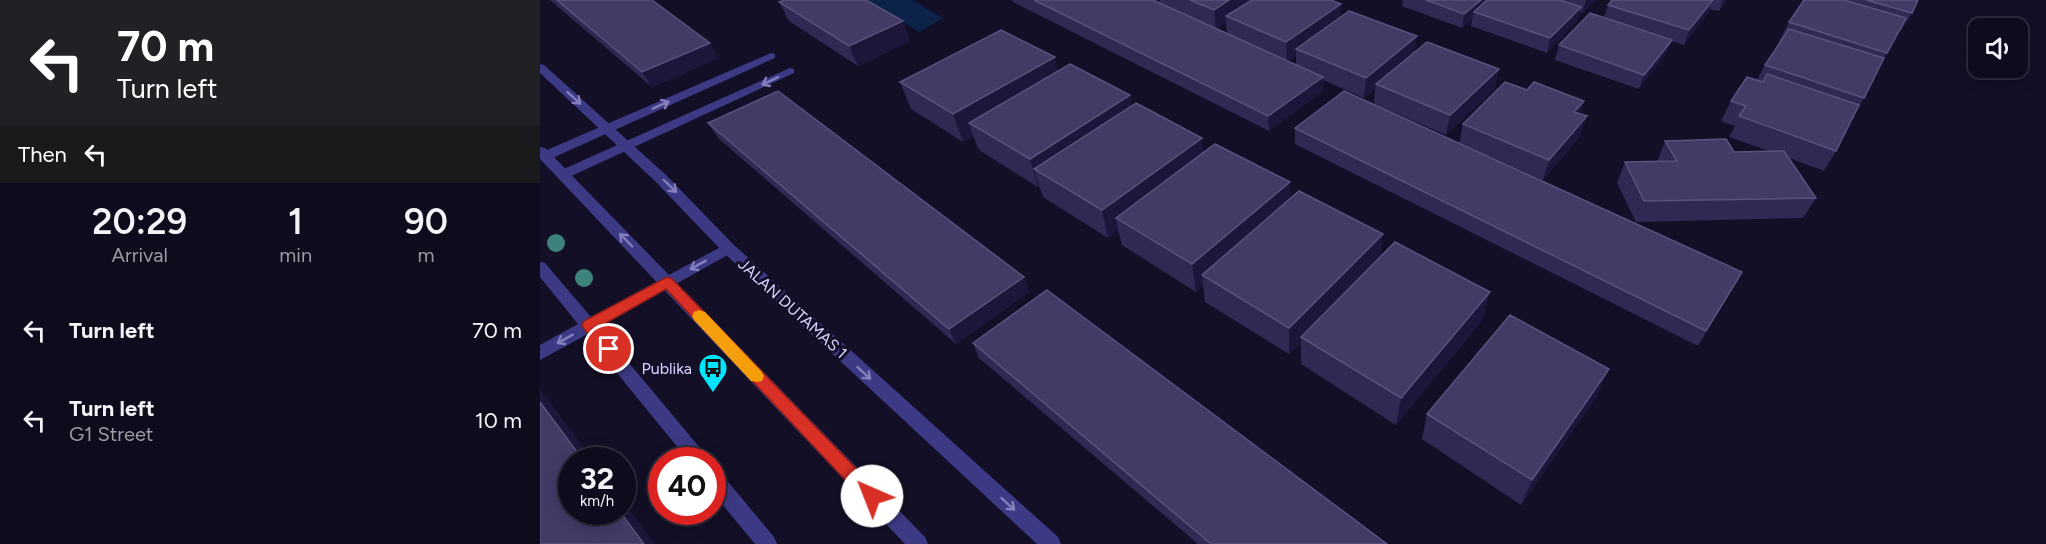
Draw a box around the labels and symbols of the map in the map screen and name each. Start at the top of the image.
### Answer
one-way arrow [761,75,779,87]
one-way arrow [566,91,581,105]
one-way arrow [651,99,669,110]
one-way arrow [662,179,677,193]
one-way arrow [619,233,634,248]
street label: JALAN DUTAMAS 1 [734,254,851,362]
one-way arrow [689,260,707,271]
pin [583,323,634,374]
one-way arrow [557,333,574,345]
bus stop icon: Publika [697,352,729,394]
place label: Publika [642,359,692,378]
one-way arrow [856,366,871,380]
speed limit sign: 40 [648,447,726,525]
position arrow [840,464,904,528]
one-way arrow [1000,497,1015,511]

